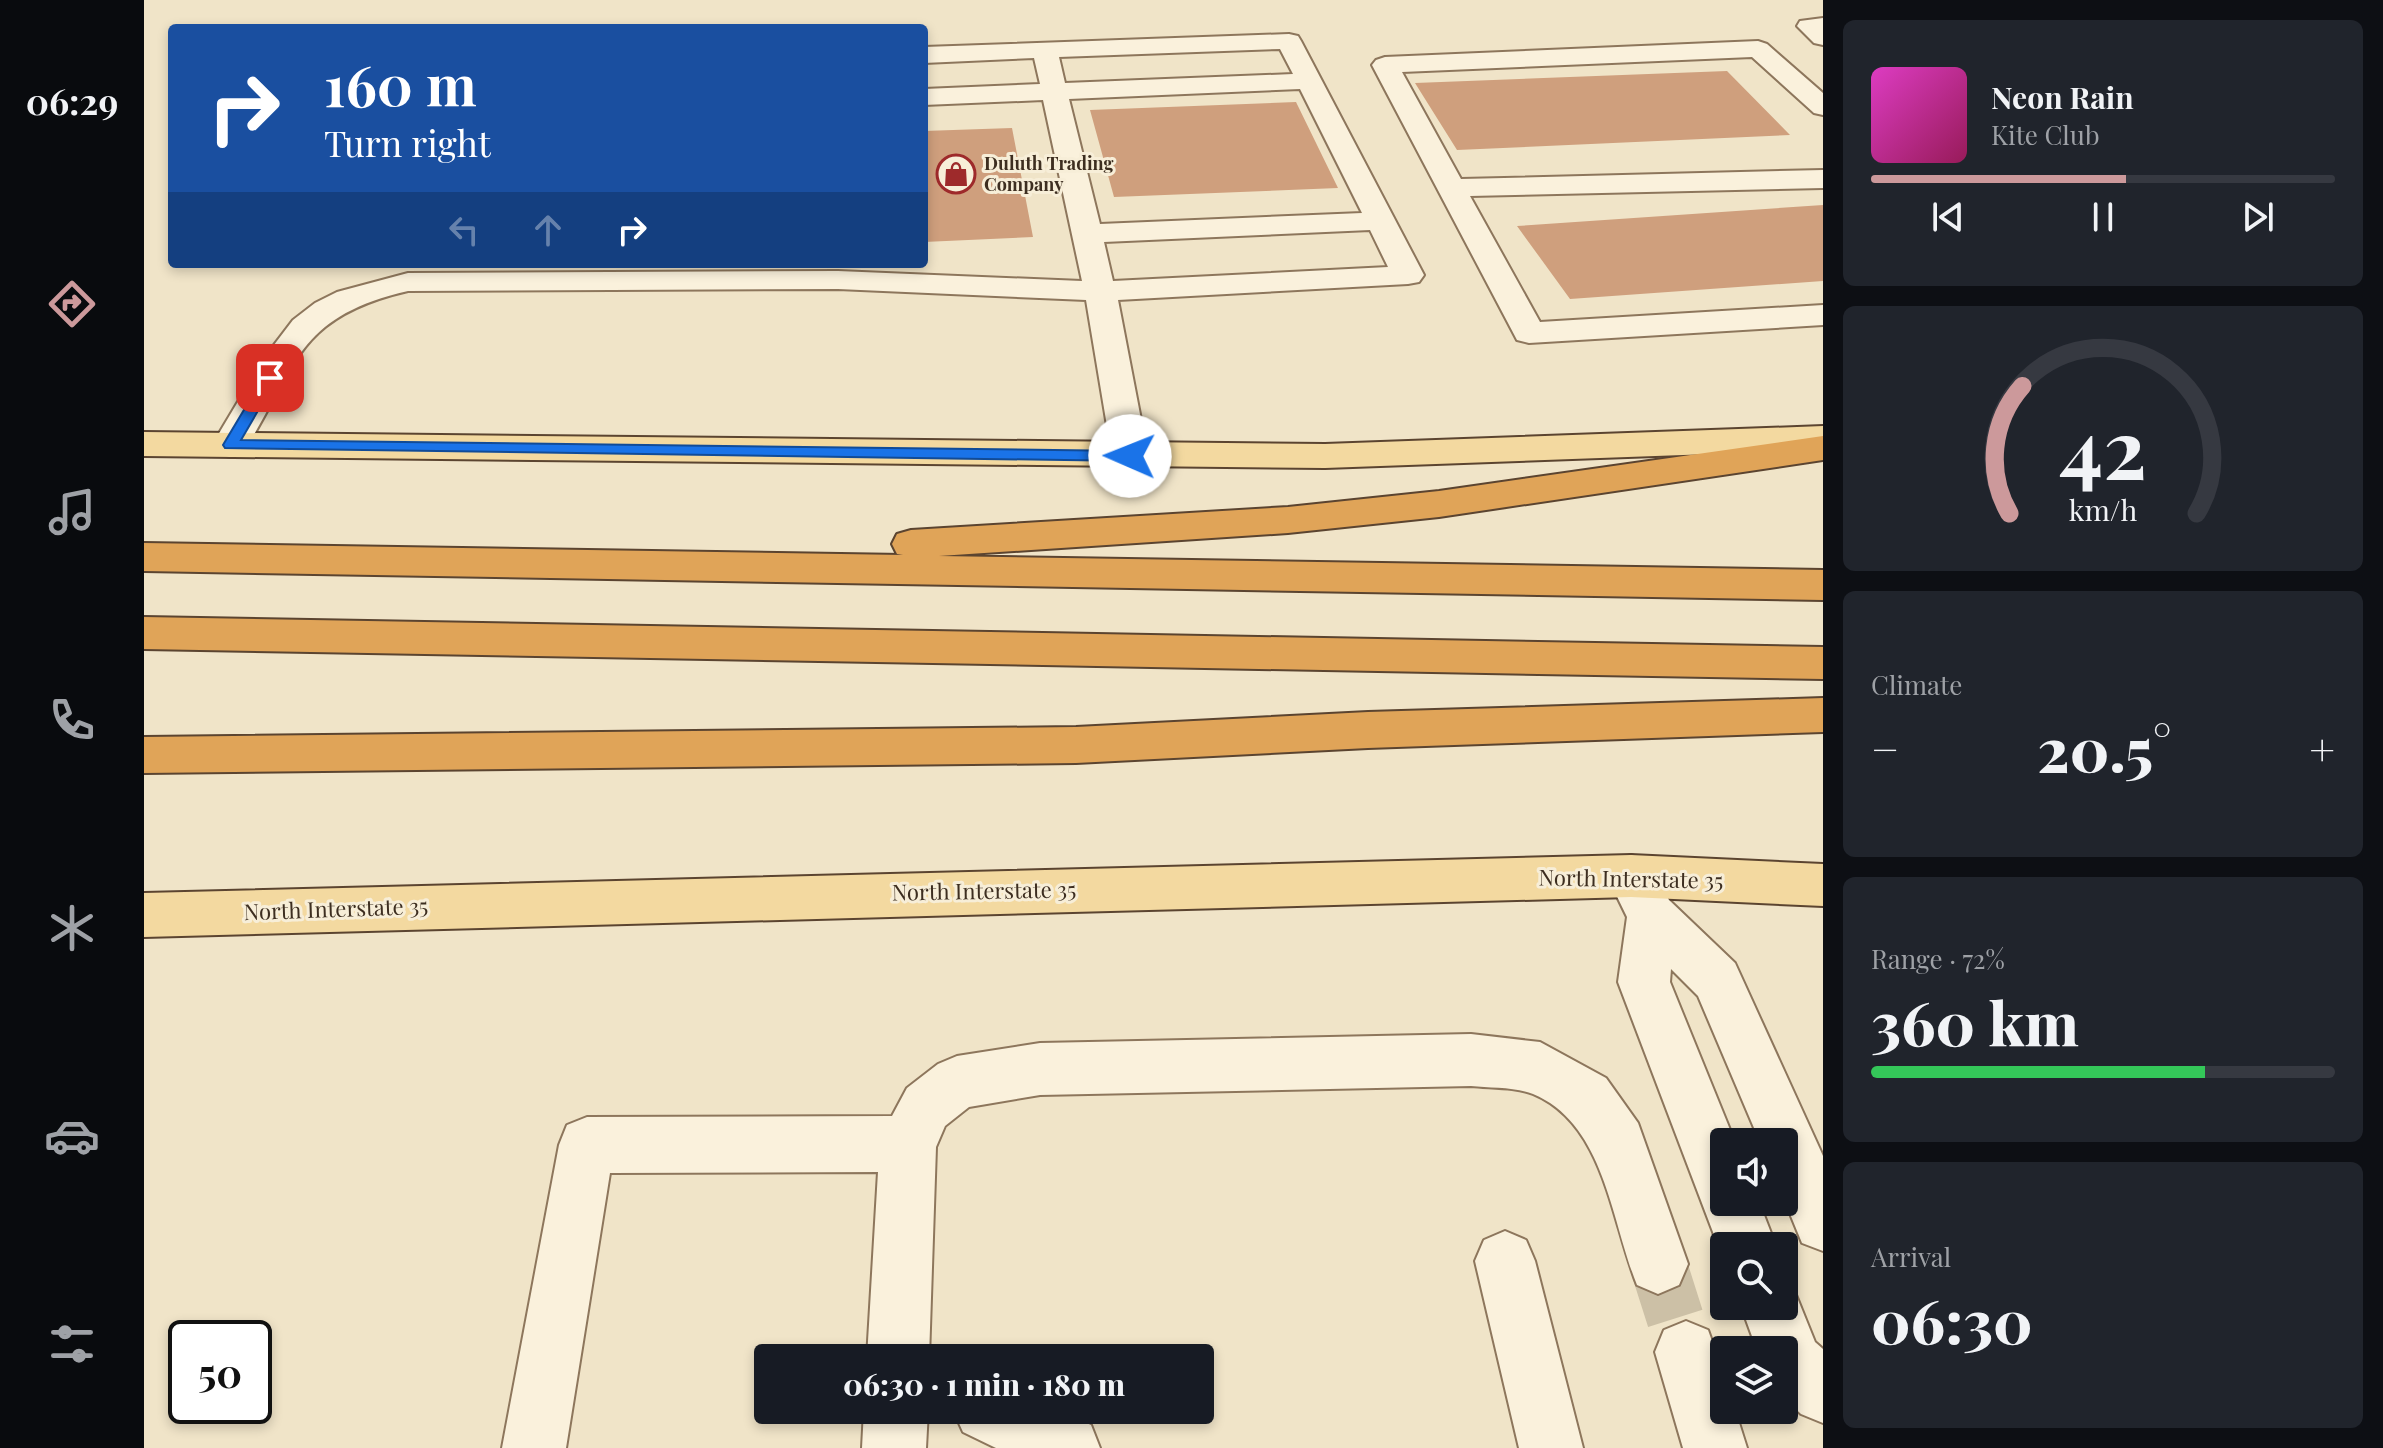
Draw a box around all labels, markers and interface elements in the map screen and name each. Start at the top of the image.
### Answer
text: 160 m [324,46,477,121]
icon: right [192,56,296,160]
text: 06:29 [26,76,118,124]
text: Neon Rain [1991,77,2134,117]
text: Kite Club [1991,117,2100,152]
text: Turn right [324,118,491,166]
place label: Duluth Trading Company [984,151,1114,196]
shop icon: Duluth Trading Company [935,153,977,195]
icon: previous [1926,195,1970,239]
icon: pause [2081,195,2125,239]
icon: next [2236,195,2280,239]
icon: left [442,208,486,252]
icon: ahead [526,208,570,252]
icon: right [610,208,654,252]
icon: directions [44,276,100,332]
pin [236,344,304,412]
icon: arrive [248,356,292,400]
text: 42 [2059,390,2147,501]
position arrow [1088,414,1172,498]
icon: music [44,484,100,540]
text: km/h [2069,491,2137,529]
text: Climate [1871,667,1962,702]
icon: phone [44,692,100,748]
text: 20.5° [2037,707,2171,787]
text: − [1871,718,1899,777]
text: + [2309,718,2335,777]
street label: North Interstate 35 [1539,861,1724,895]
street label: North Interstate 35 [891,873,1076,907]
street label: North Interstate 35 [243,890,429,926]
icon: climate [44,900,100,956]
text: Range · 72% [1871,941,2005,976]
text: 360 km [1871,981,2079,1061]
icon: car [44,1108,100,1164]
map controls [1710,1128,1798,1424]
button: sound [1710,1128,1798,1216]
button: search [1710,1232,1798,1320]
text: Arrival [1871,1239,1951,1274]
text: 06:30 [1871,1279,2033,1359]
icon: filters [44,1316,100,1372]
speed limit sign: 50 [168,1320,272,1424]
button: layers [1710,1336,1798,1424]
text: 06:30 · 1 min · 180 m [843,1364,1125,1404]

